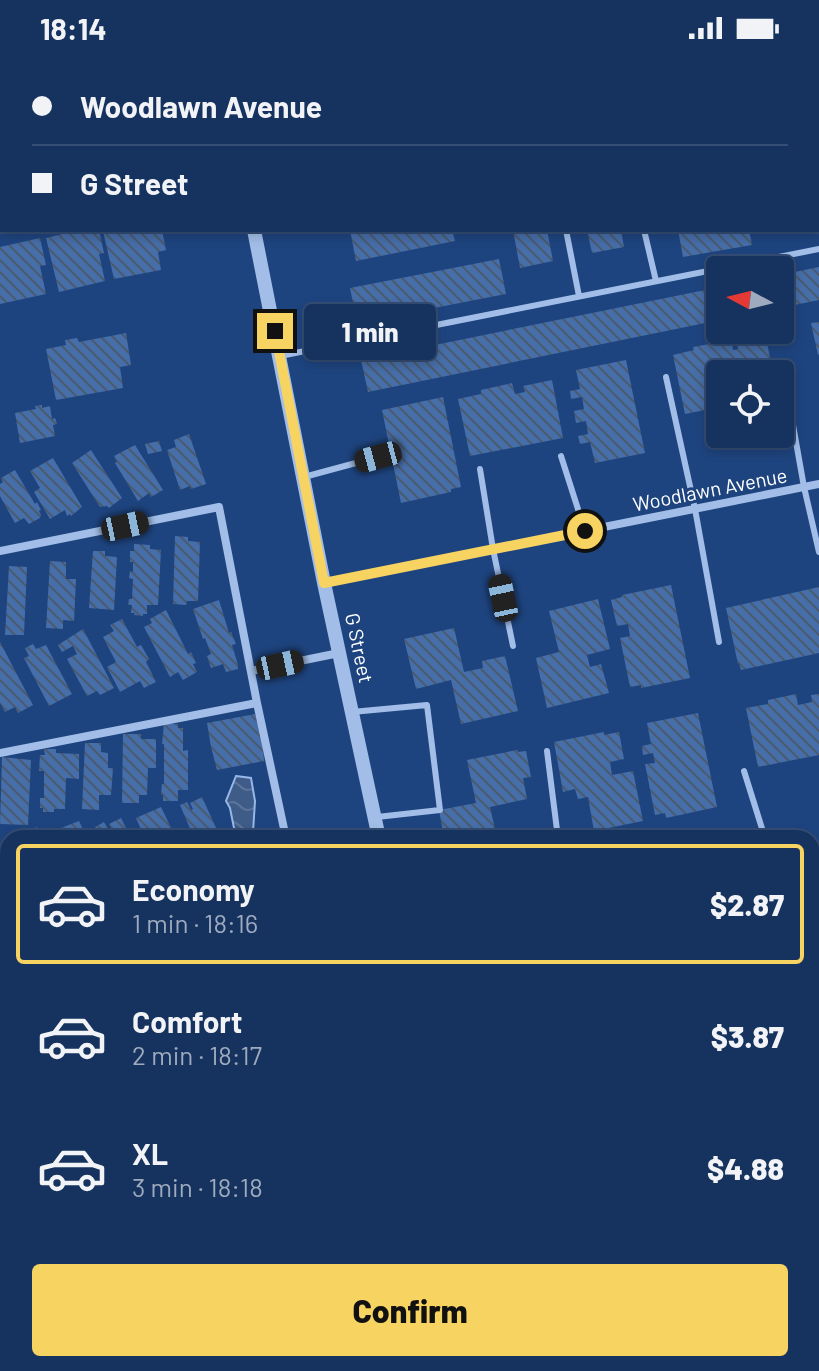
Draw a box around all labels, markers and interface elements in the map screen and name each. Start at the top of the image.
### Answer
text: 18:14 [40,10,107,46]
text: Woodlawn Avenue [80,88,322,124]
text: G Street [80,165,189,201]
north arrow [706,256,794,344]
map controls [706,256,794,448]
callout: 1 min [303,303,435,359]
route end [257,313,293,349]
text: 1 min [341,316,399,347]
button: locate [706,360,794,448]
car [352,439,404,475]
street label: Woodlawn Avenue [631,462,789,516]
car [99,509,151,543]
route start [567,513,603,549]
car [486,572,520,624]
street label: G Street [341,611,379,685]
car [254,648,306,682]
icon: car [36,868,108,940]
text: Economy [132,871,255,907]
text: $2.87 [710,886,784,922]
text: 1 min · 18:16 [132,907,258,938]
icon: car [36,1000,108,1072]
text: Comfort [132,1003,242,1039]
text: $3.87 [711,1018,784,1054]
text: 2 min · 18:17 [132,1039,262,1070]
icon: car [36,1132,108,1204]
text: XL [132,1135,168,1171]
text: $4.88 [707,1150,784,1186]
text: 3 min · 18:18 [132,1171,263,1202]
button: Confirm [32,1264,788,1356]

